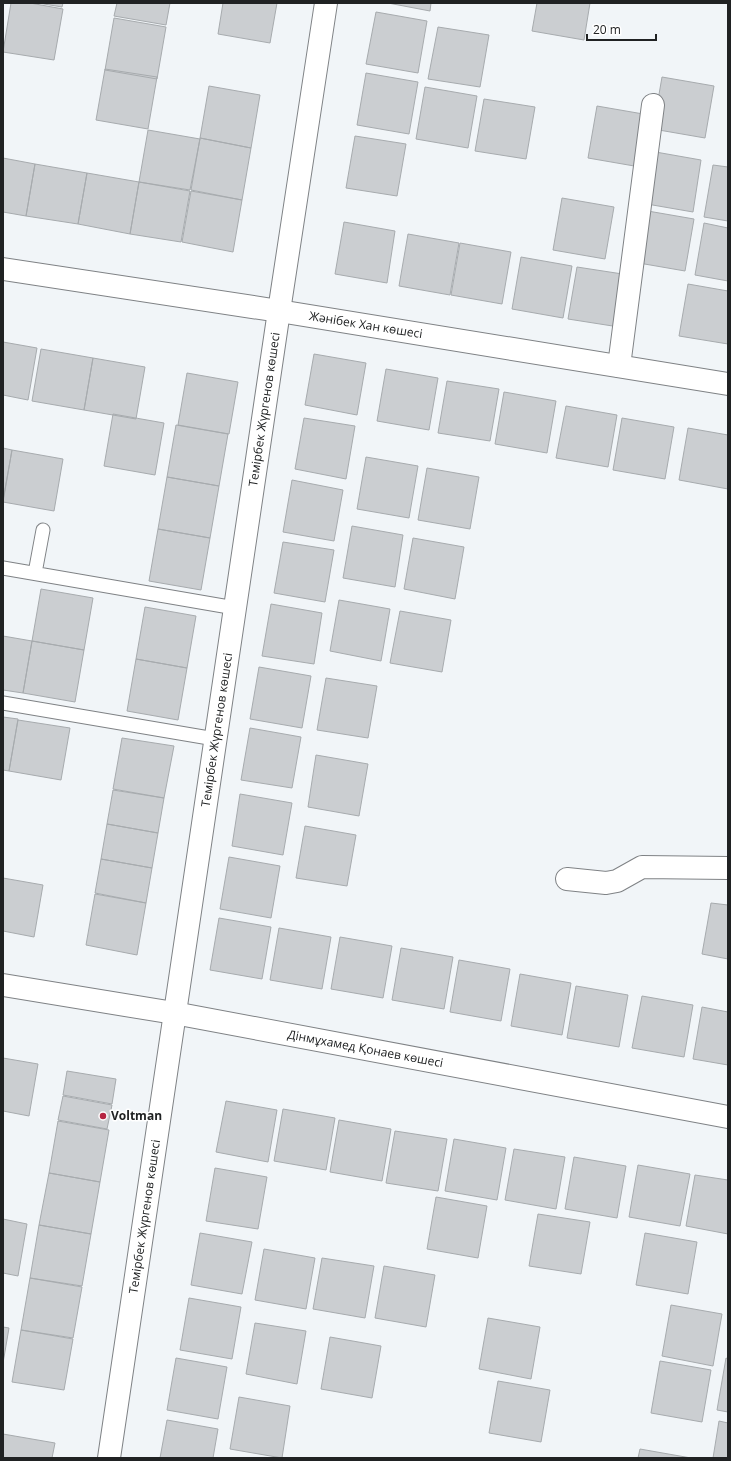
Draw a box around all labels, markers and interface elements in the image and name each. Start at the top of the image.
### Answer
scale bar [587,16,656,42]
text: 20 m [593,21,621,38]
street label: Жәнібек Хан көшесі [308,307,424,342]
street label: Темірбек Жүргенов көшесі [244,331,284,488]
street label: Темірбек Жүргенов көшесі [197,652,236,808]
street label: Дінмұхамед Қонаев көшесі [286,1026,445,1071]
place label: Voltman [111,1107,162,1124]
marker: Voltman [98,1111,108,1121]
street label: Темірбек Жүргенов көшесі [124,1138,164,1295]

